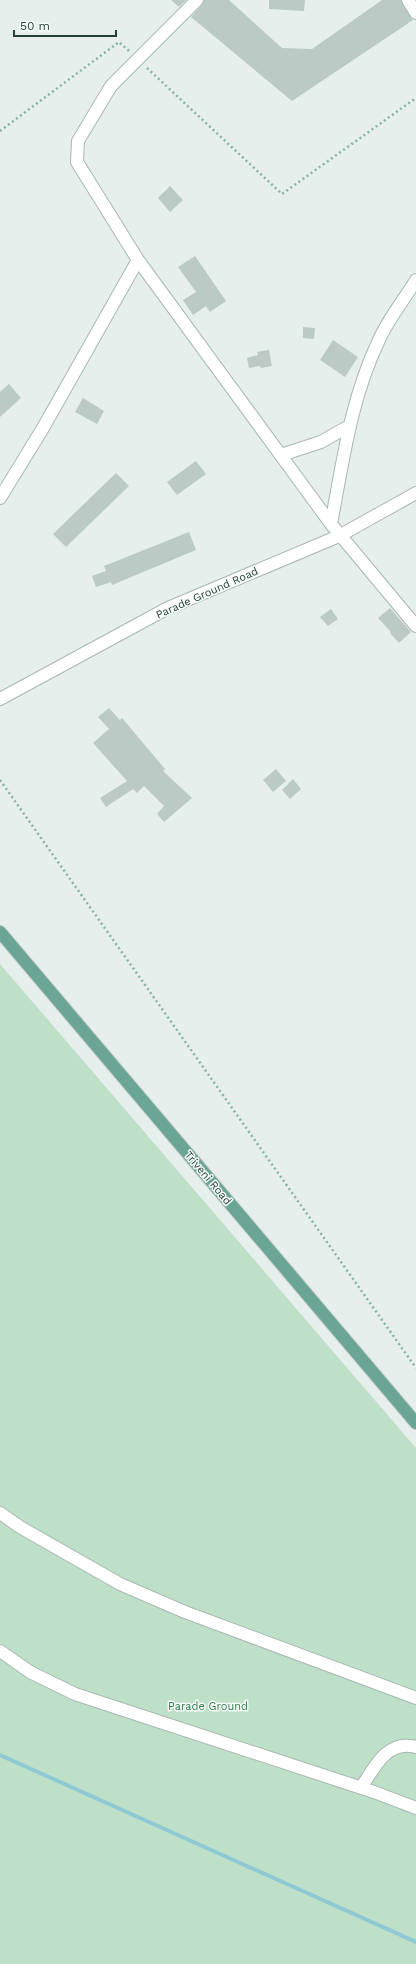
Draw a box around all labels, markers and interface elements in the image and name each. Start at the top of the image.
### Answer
scale bar [14,12,116,38]
text: 50 m [20,19,50,33]
street label: Parade Ground Road [154,565,260,621]
street label: Triveni Road [182,1149,234,1207]
park label: Parade Ground [168,1700,248,1713]

